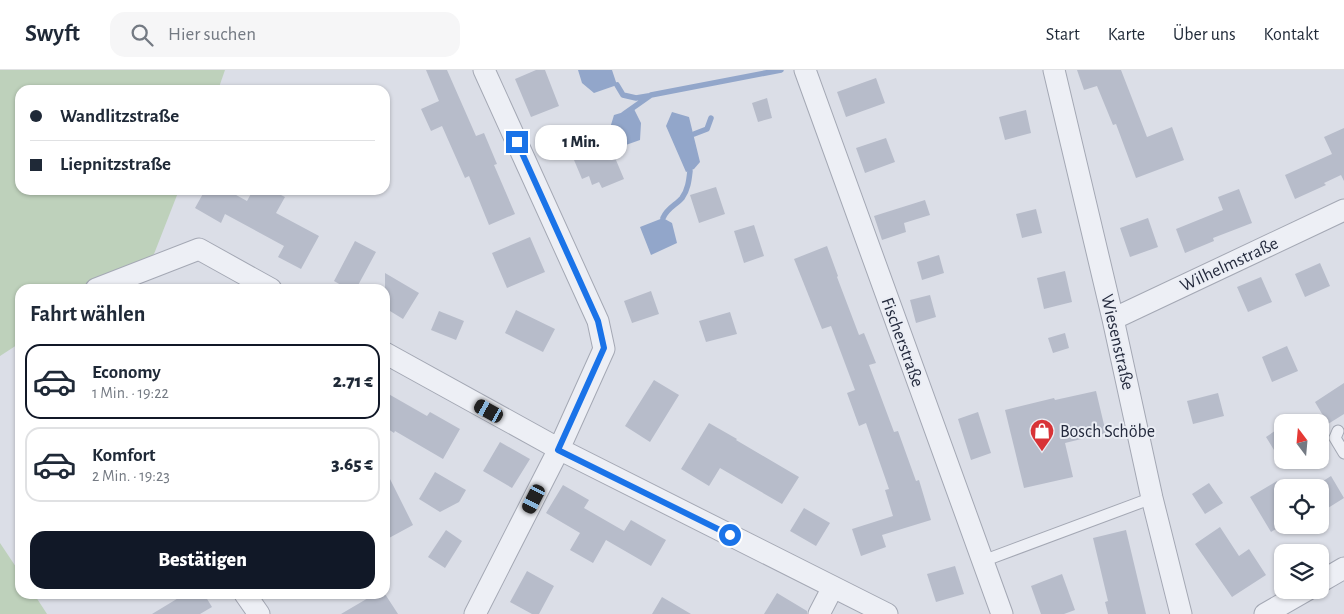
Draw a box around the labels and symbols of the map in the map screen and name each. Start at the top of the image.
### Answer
callout: 1 Min. [534,124,627,160]
route end [506,131,528,153]
street label: Wilhelmstraße [1178,234,1281,295]
street label: Wiesenstraße [1097,293,1137,392]
street label: Fischerstraße [878,295,927,390]
car [472,397,505,425]
north arrow [1274,414,1329,469]
shop icon: Bosch Schöbe [1029,418,1055,452]
place label: Bosch Schöbe [1060,423,1155,441]
car [520,482,547,516]
route start [719,524,741,546]

